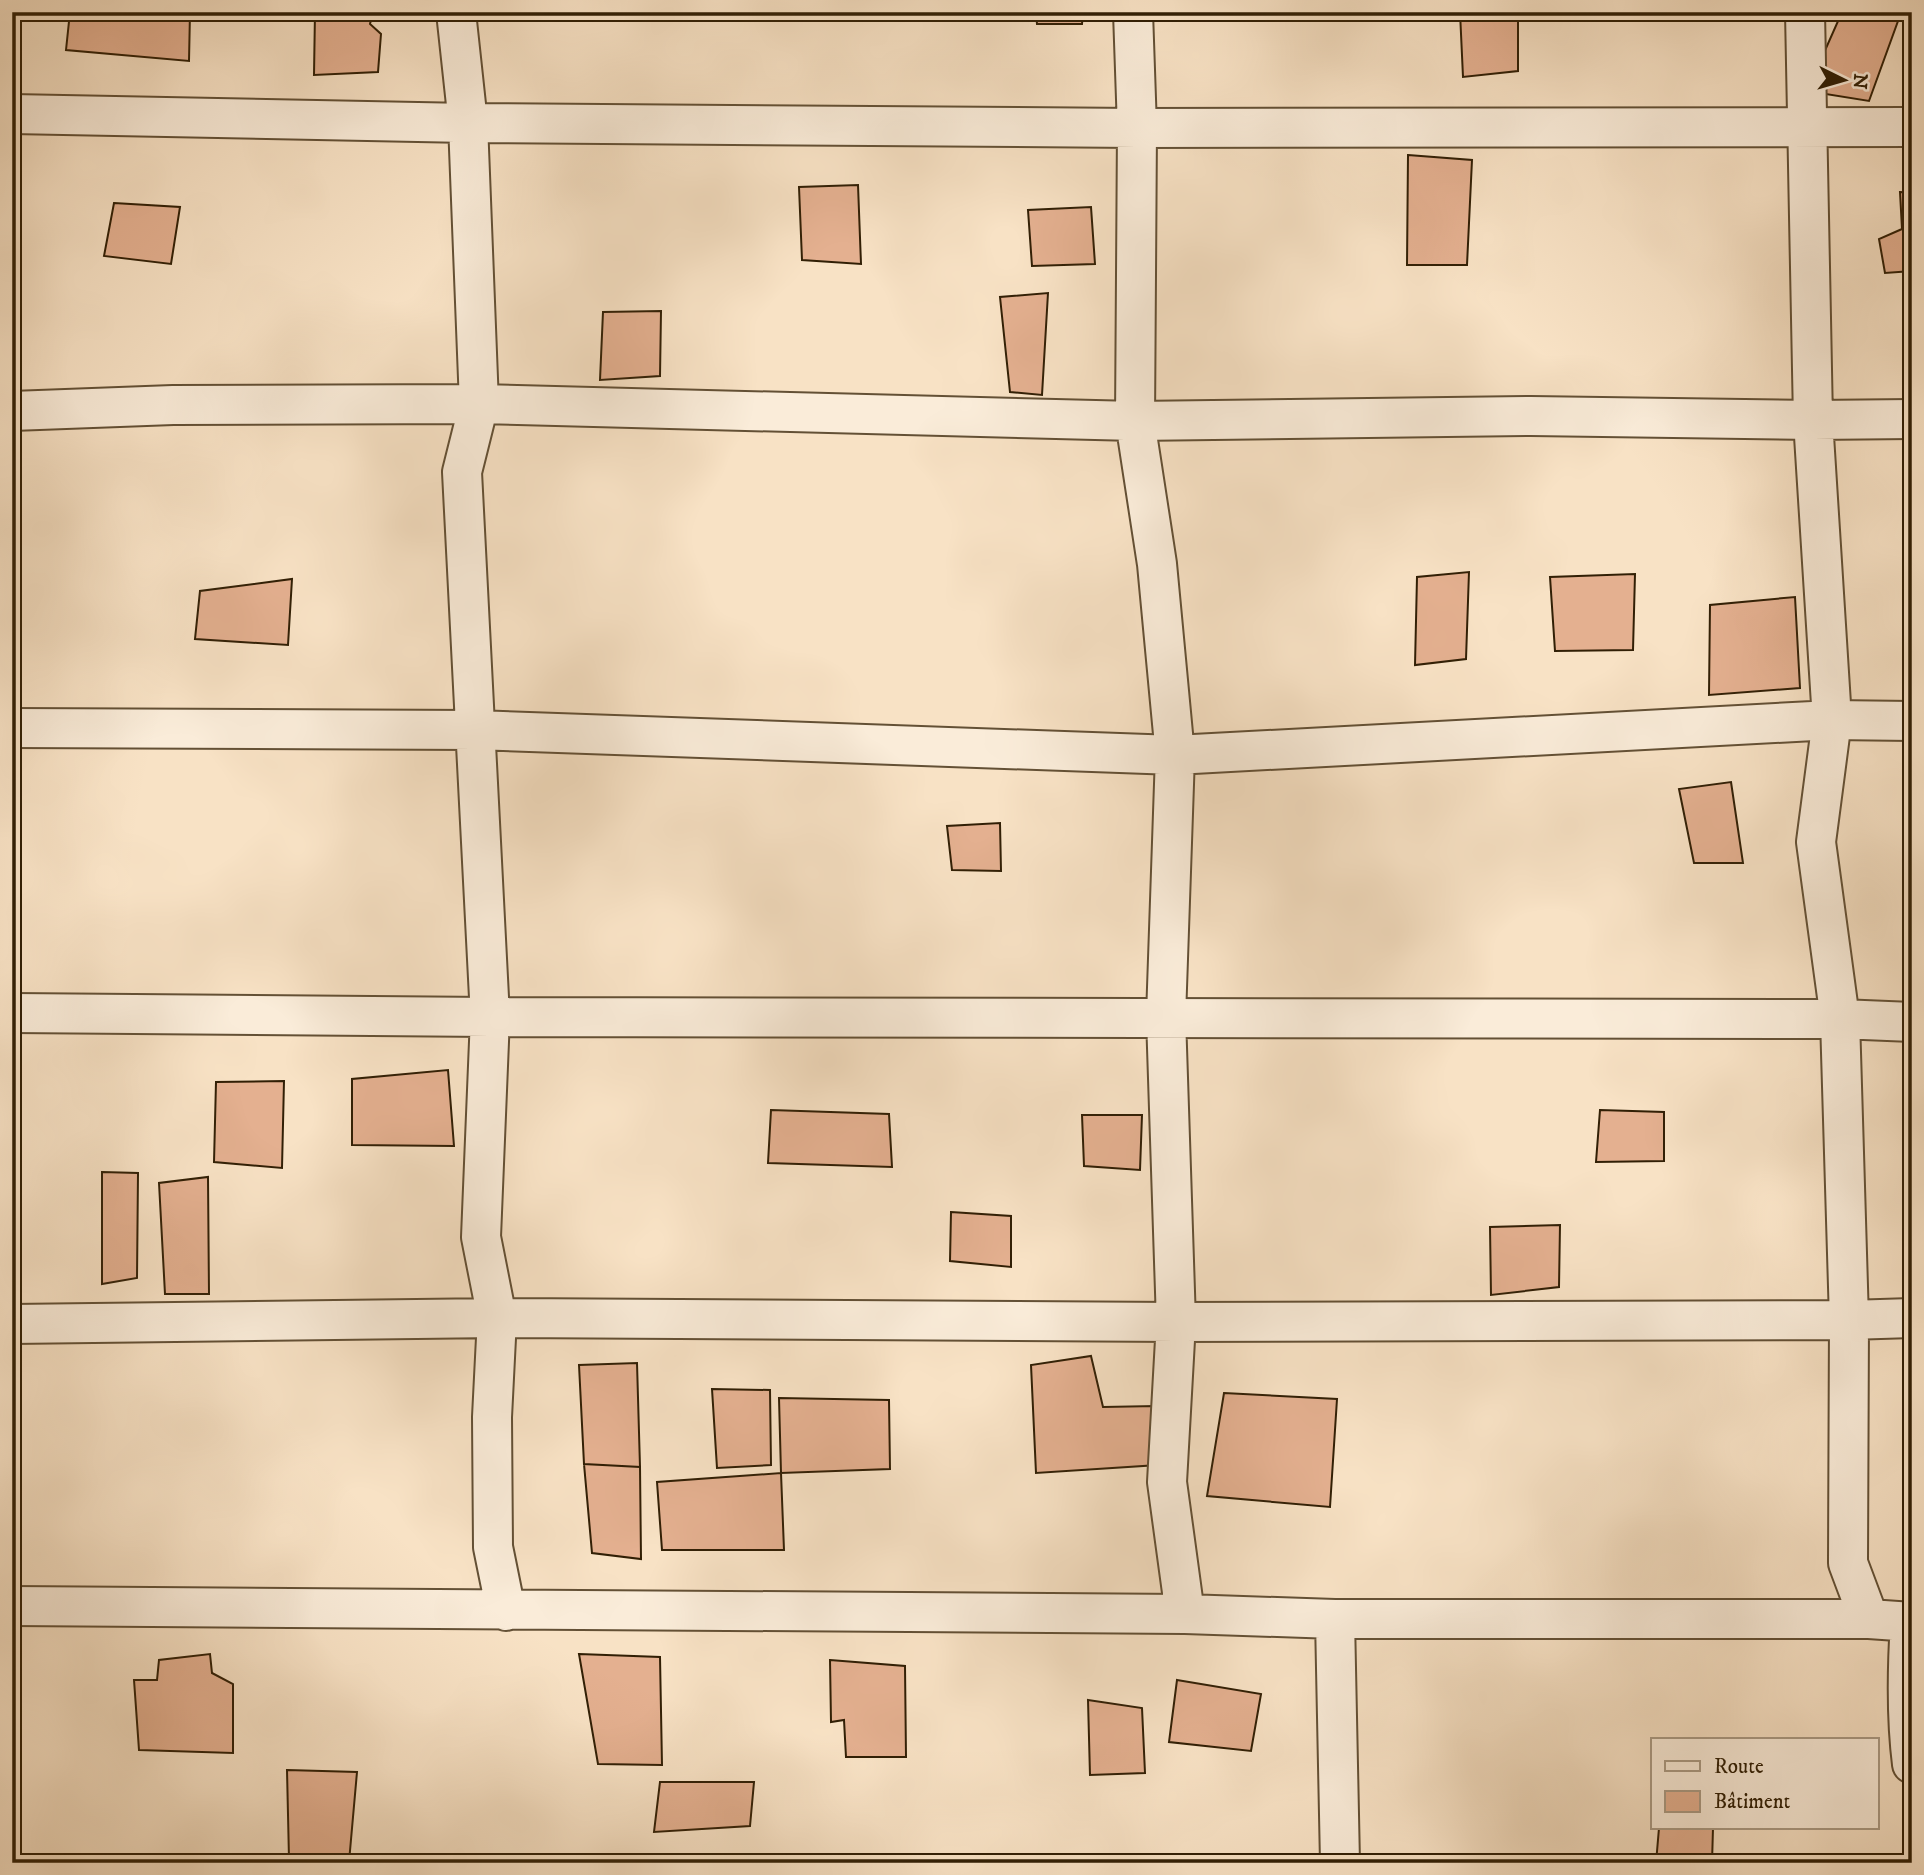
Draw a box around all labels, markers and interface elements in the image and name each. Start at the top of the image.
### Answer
north arrow [1808,46,1878,116]
text: N [1847,73,1872,91]
legend [1651,1738,1878,1829]
text: Route [1714,1754,1764,1780]
text: Bâtiment [1714,1789,1791,1815]

